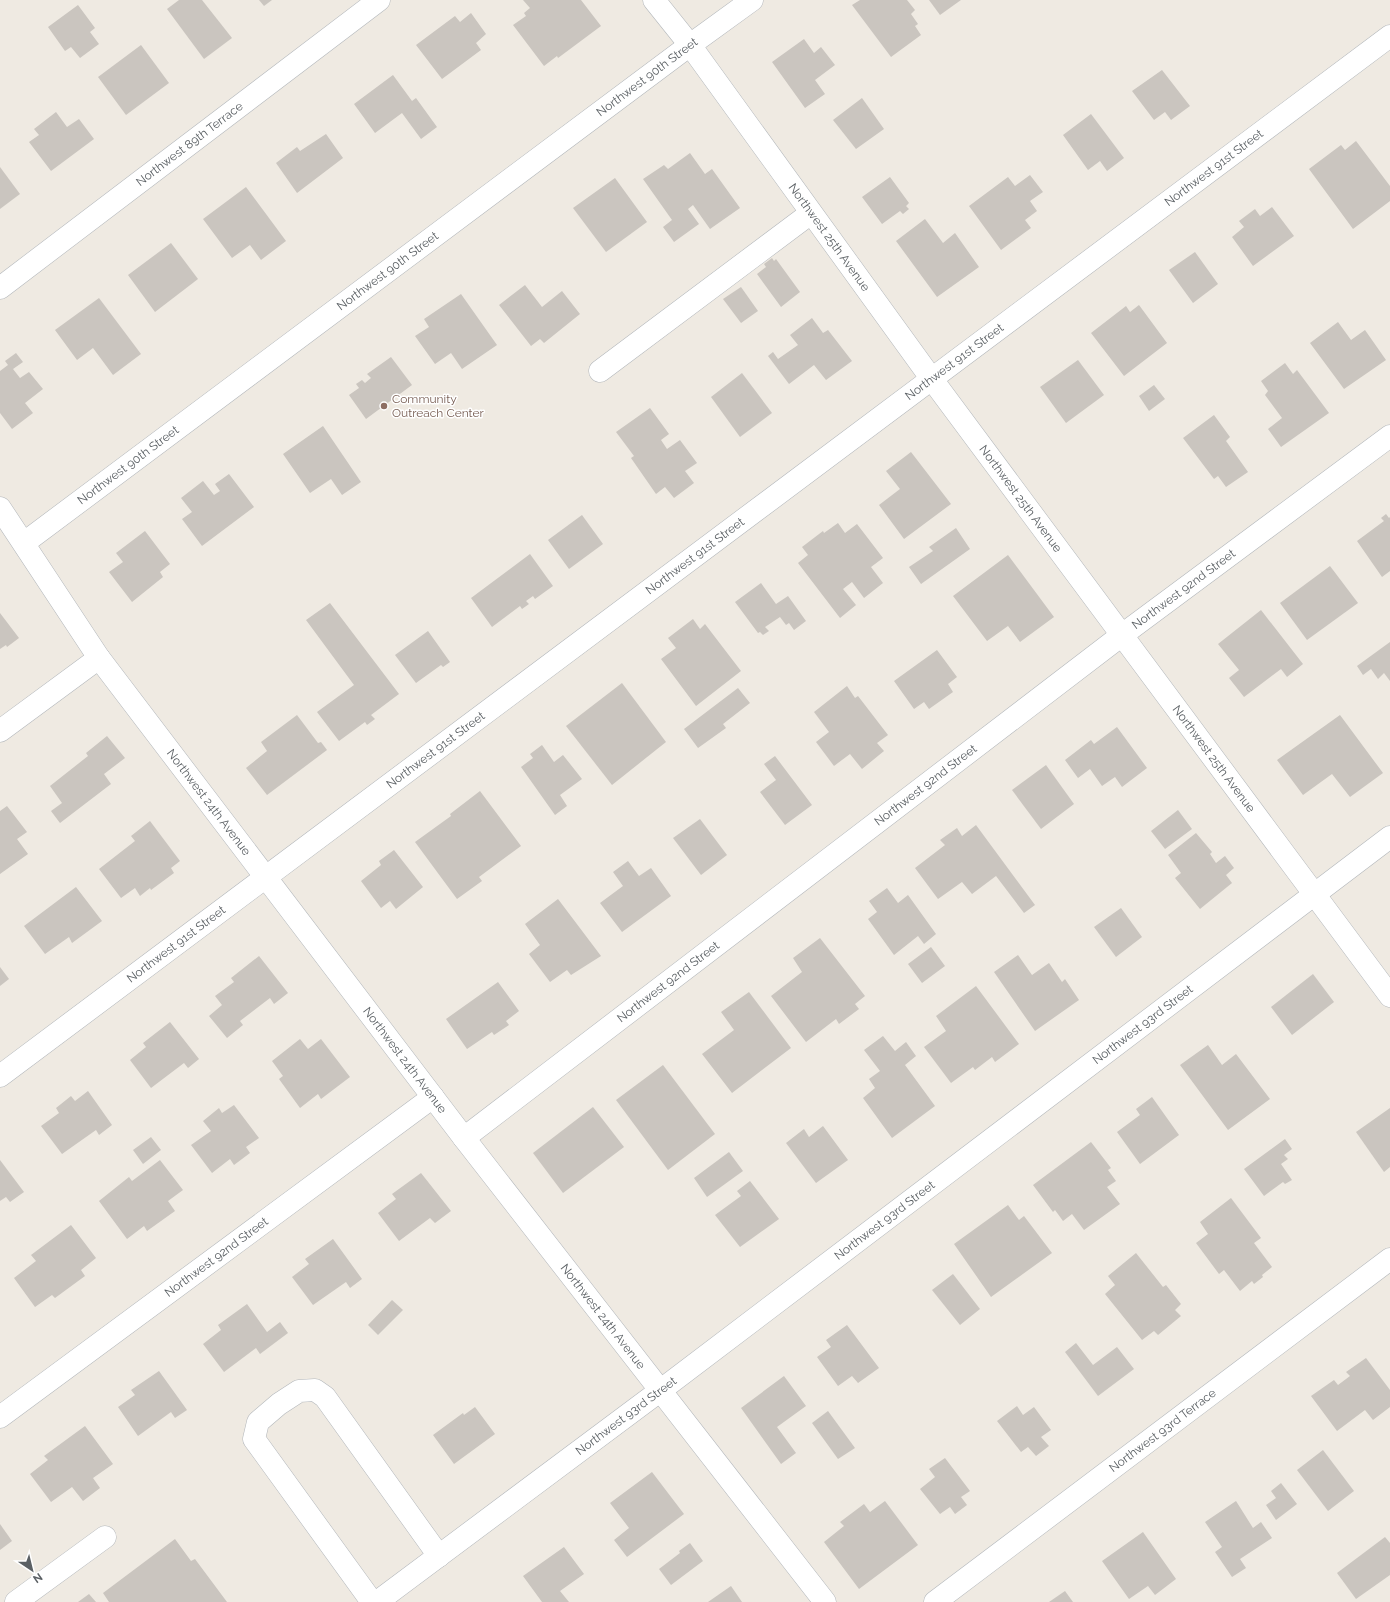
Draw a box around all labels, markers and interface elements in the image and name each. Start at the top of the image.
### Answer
street label: Northwest 90th Street [594,35,700,119]
street label: Northwest 89th Terrace [133,99,246,189]
street label: Northwest 91st Street [1162,126,1266,209]
street label: Northwest 25th Avenue [786,181,873,294]
street label: Northwest 90th Street [334,229,441,313]
street label: Northwest 91st Street [902,321,1006,403]
place label: Community Outreach Center [392,392,485,420]
marker: Community Outreach Center [379,401,389,411]
street label: Northwest 90th Street [75,423,181,508]
street label: Northwest 25th Avenue [976,442,1065,555]
street label: Northwest 91st Street [643,515,747,597]
street label: Northwest 92nd Street [1129,546,1238,632]
street label: Northwest 25th Avenue [1170,703,1258,815]
street label: Northwest 91st Street [384,709,488,791]
street label: Northwest 92nd Street [872,742,980,829]
street label: Northwest 24th Avenue [164,746,254,858]
street label: Northwest 91st Street [124,903,228,986]
street label: Northwest 92nd Street [614,938,722,1025]
street label: Northwest 93rd Street [1090,982,1196,1067]
street label: Northwest 24th Avenue [360,1004,450,1116]
street label: Northwest 93rd Street [832,1178,937,1263]
street label: Northwest 92nd Street [162,1214,271,1300]
street label: Northwest 24th Avenue [558,1261,648,1372]
street label: Northwest 93rd Street [573,1374,679,1458]
street label: Northwest 93rd Terrace [1106,1386,1219,1475]
north arrow [12,1550,52,1590]
text: N [30,1570,45,1586]

